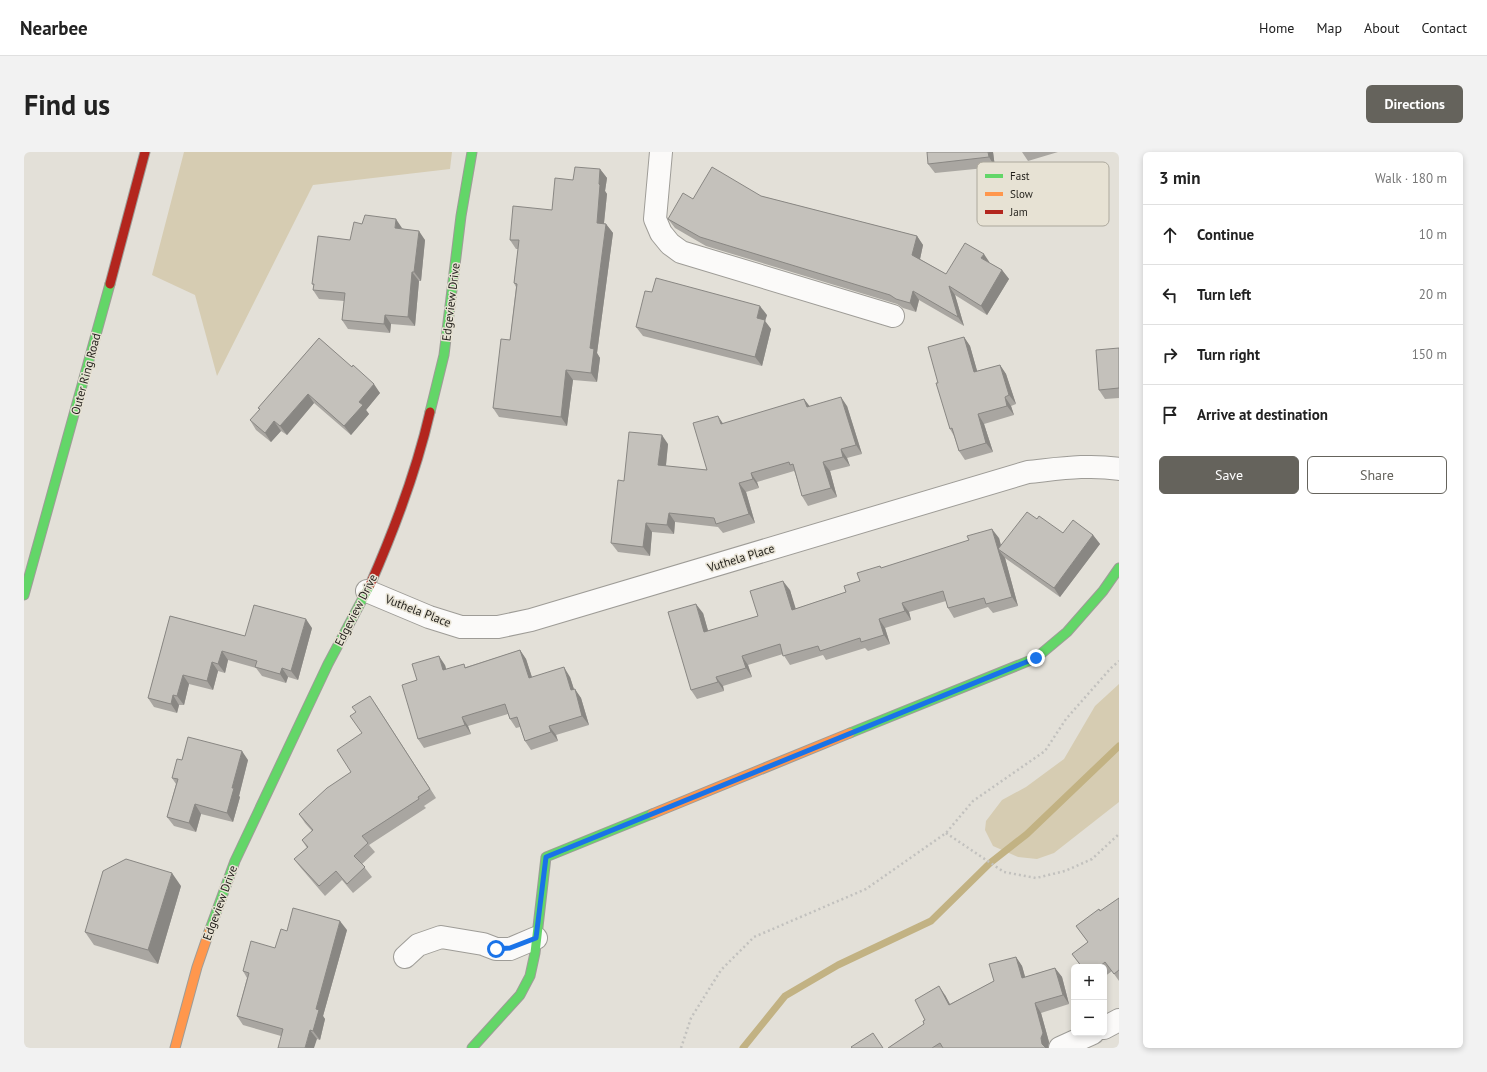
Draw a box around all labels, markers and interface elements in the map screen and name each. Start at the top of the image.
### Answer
text: Nearbee [20,16,88,40]
text: Home [1259,19,1294,37]
text: Map [1316,19,1342,37]
text: About [1364,19,1400,37]
text: Contact [1422,19,1467,37]
button: Directions [1366,85,1463,123]
text: Find us [24,86,110,123]
legend [977,162,1109,226]
text: 3 min [1159,167,1200,189]
text: Fast [1010,169,1030,183]
text: Walk · 180 m [1375,170,1447,187]
text: Slow [1010,187,1033,201]
text: Jam [1009,205,1028,219]
icon: ahead [1159,224,1181,246]
text: Continue [1197,225,1254,244]
text: 10 m [1419,226,1447,243]
street label: Edgeview Drive [438,262,463,342]
icon: left [1159,284,1181,306]
text: Turn left [1197,285,1251,304]
text: 20 m [1419,286,1447,303]
street label: Outer Ring Road [67,331,104,416]
icon: right [1159,344,1181,366]
text: Turn right [1197,345,1260,364]
text: 150 m [1412,346,1447,363]
icon: arrive [1159,404,1181,426]
text: Arrive at destination [1197,405,1328,424]
button: Save [1159,456,1299,494]
button: Share [1307,456,1447,494]
street label: Vuthela Place [704,540,776,575]
street label: Edgeview Drive [331,571,380,648]
street label: Vuthela Place [382,591,453,630]
route end [1027,649,1045,667]
street label: Edgeview Drive [199,863,240,942]
route start [487,940,505,958]
map controls [1071,964,1107,1036]
button: + [1071,964,1107,1000]
button: − [1071,1000,1107,1036]

